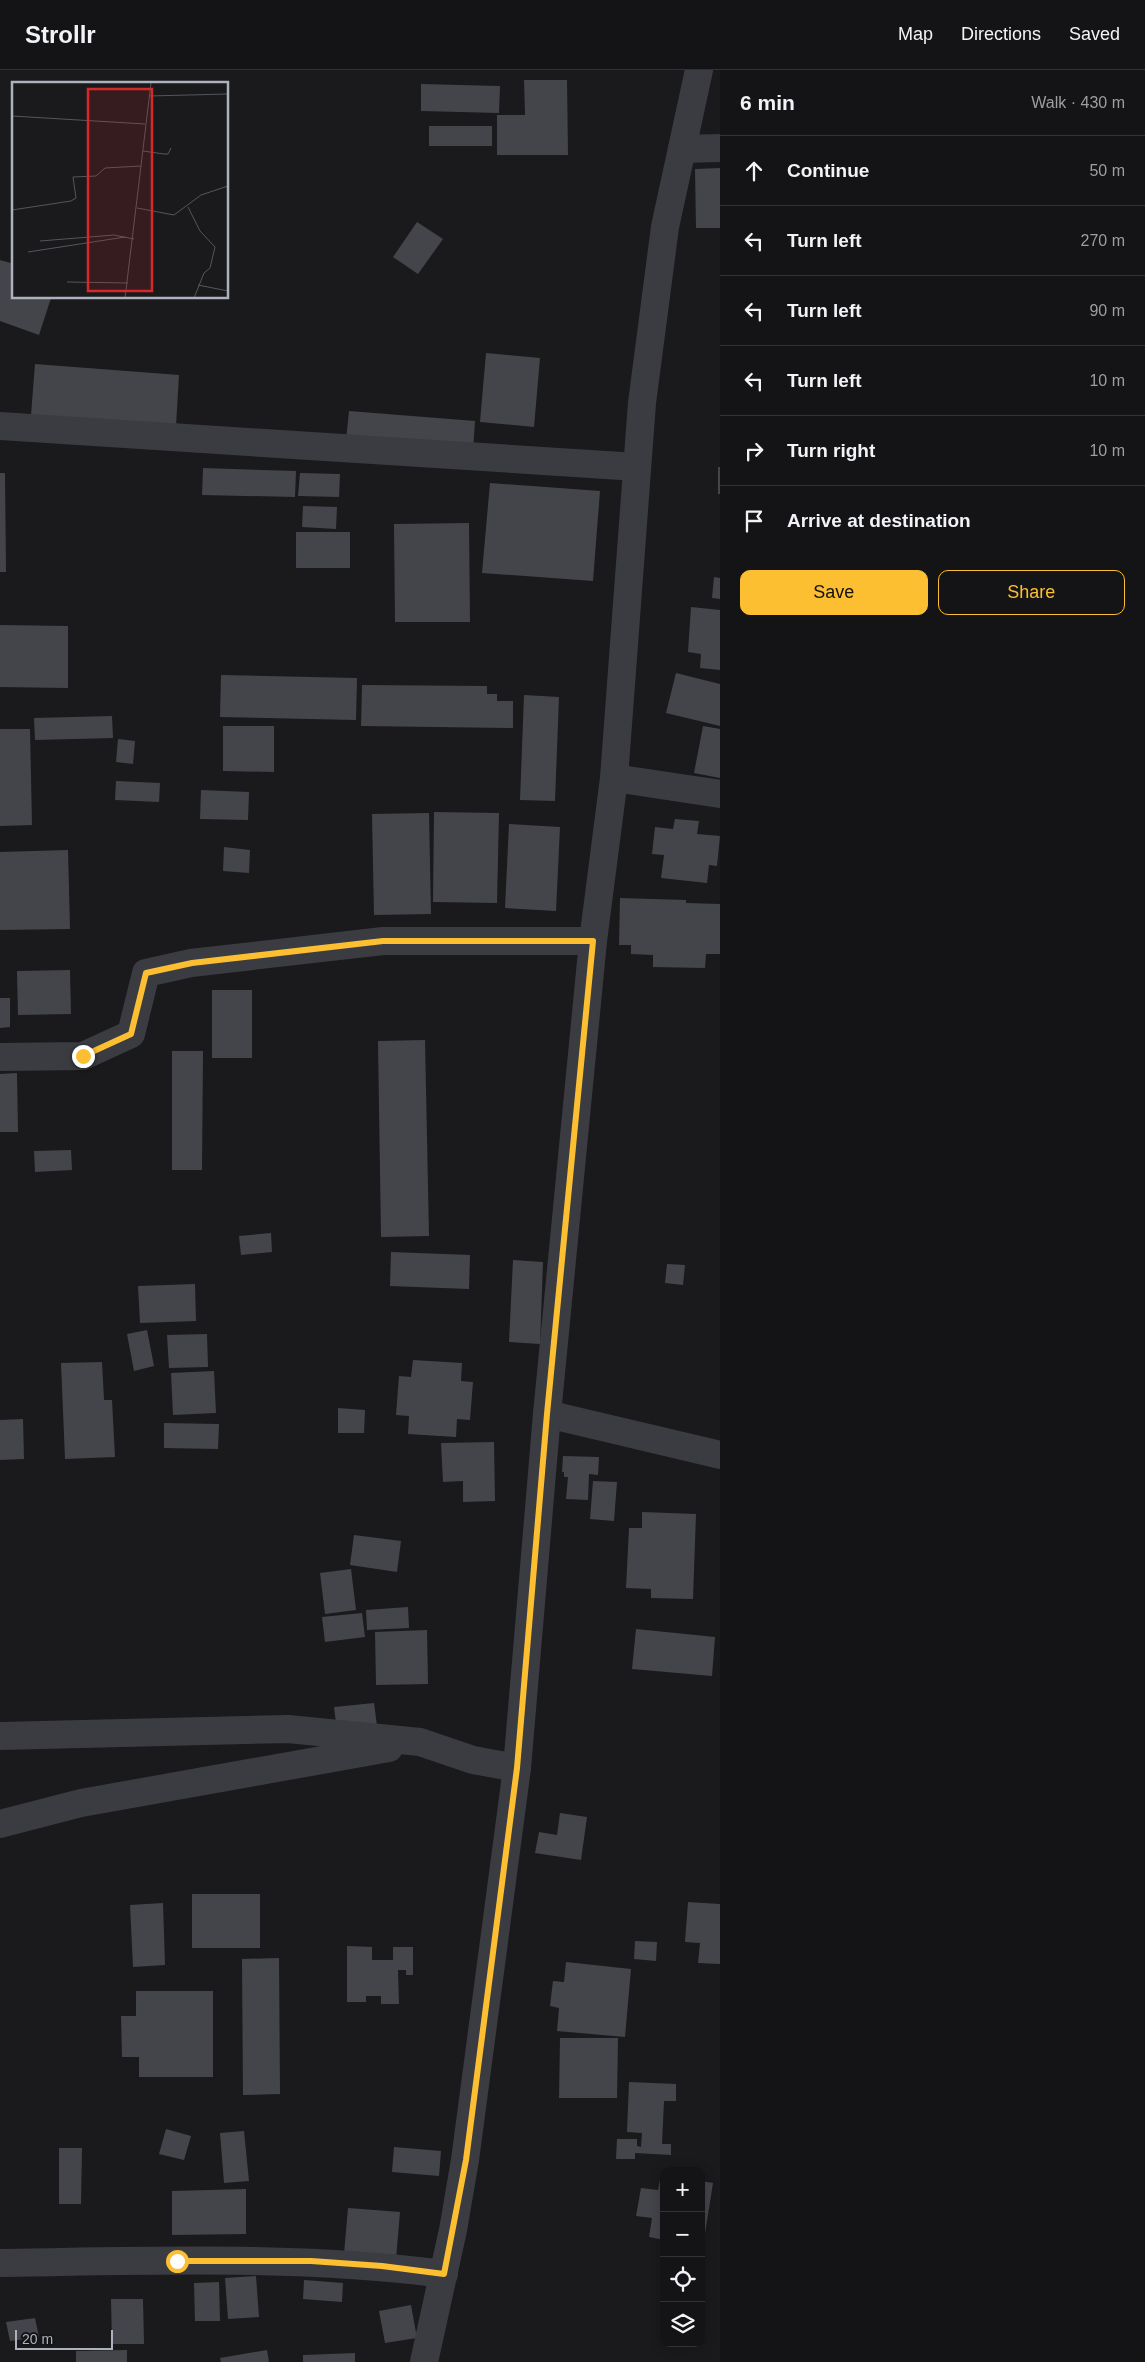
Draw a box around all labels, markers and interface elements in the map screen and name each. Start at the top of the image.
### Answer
text: Strollr [25,21,96,48]
text: Map [898,24,933,44]
text: Directions [961,24,1041,44]
text: Saved [1069,24,1120,44]
inset map [12,82,229,299]
text: 6 min [740,91,795,114]
text: Walk · 430 m [1031,94,1125,111]
icon: ahead [740,157,768,185]
text: Continue [787,160,869,181]
text: 50 m [1089,162,1125,179]
icon: left [740,227,768,255]
text: Turn left [787,230,862,251]
text: 270 m [1081,232,1125,249]
icon: left [740,297,768,325]
text: Turn left [787,300,862,321]
text: 90 m [1089,302,1125,319]
icon: left [740,367,768,395]
text: Turn left [787,370,862,391]
text: 10 m [1089,372,1125,389]
icon: right [740,437,768,465]
text: Turn right [787,440,875,461]
text: 10 m [1089,442,1125,459]
icon: arrive [740,507,768,535]
text: Arrive at destination [787,510,971,531]
button: Save [740,570,928,615]
button: Share [938,570,1125,615]
route end [72,1045,95,1068]
map controls [660,2167,705,2347]
button: + [660,2167,705,2212]
button: − [660,2212,705,2257]
route start [166,2250,189,2273]
button: locate [660,2257,705,2302]
button: layers [660,2302,705,2347]
scale bar [15,2327,112,2350]
text: 20 m [22,2331,53,2347]

